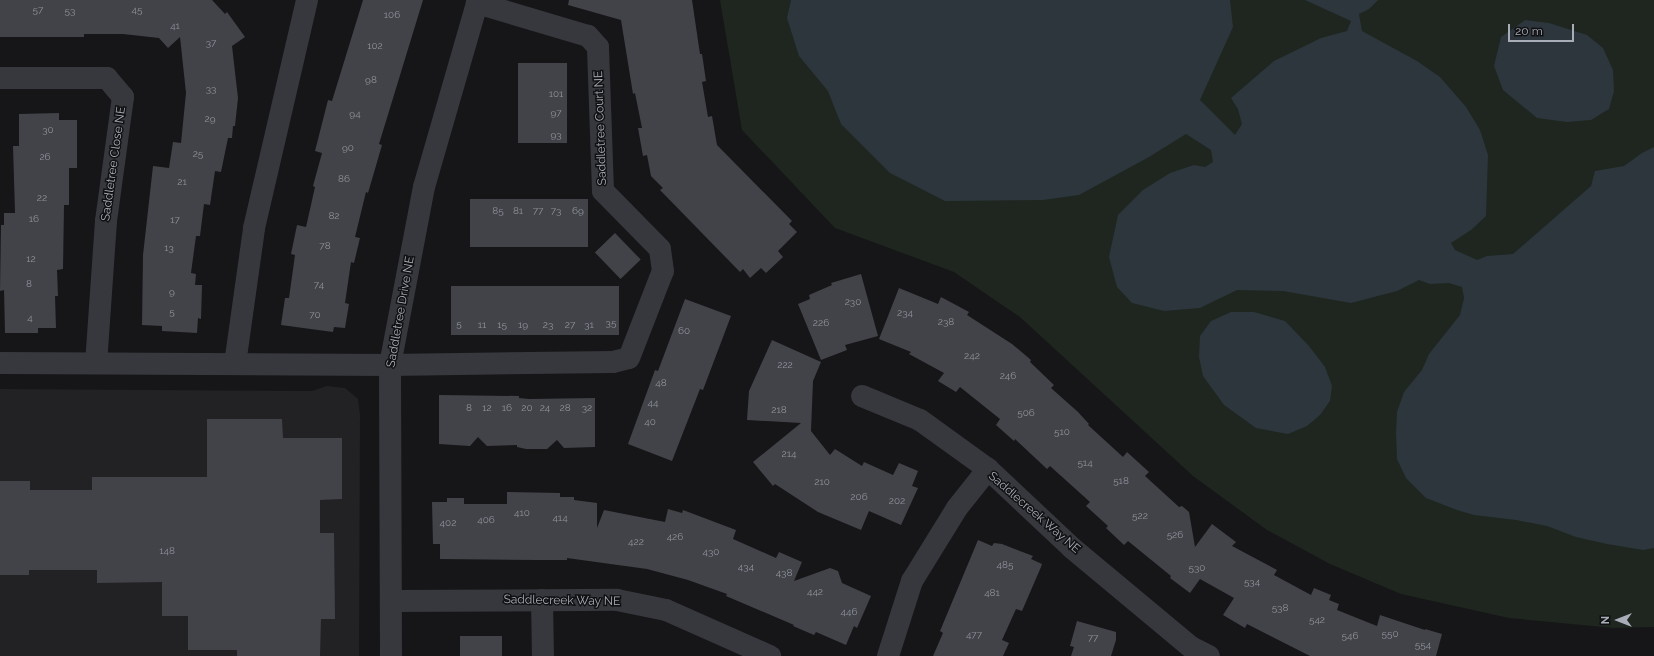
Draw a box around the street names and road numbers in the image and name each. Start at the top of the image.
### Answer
street label: Saddletree Court NE [592,71,610,185]
street label: Saddletree Close NE [99,106,129,222]
street label: Saddletree Drive NE [384,255,418,369]
street label: Saddlecreek Way NE [985,469,1083,557]
street label: Saddlecreek Way NE [503,593,621,609]

